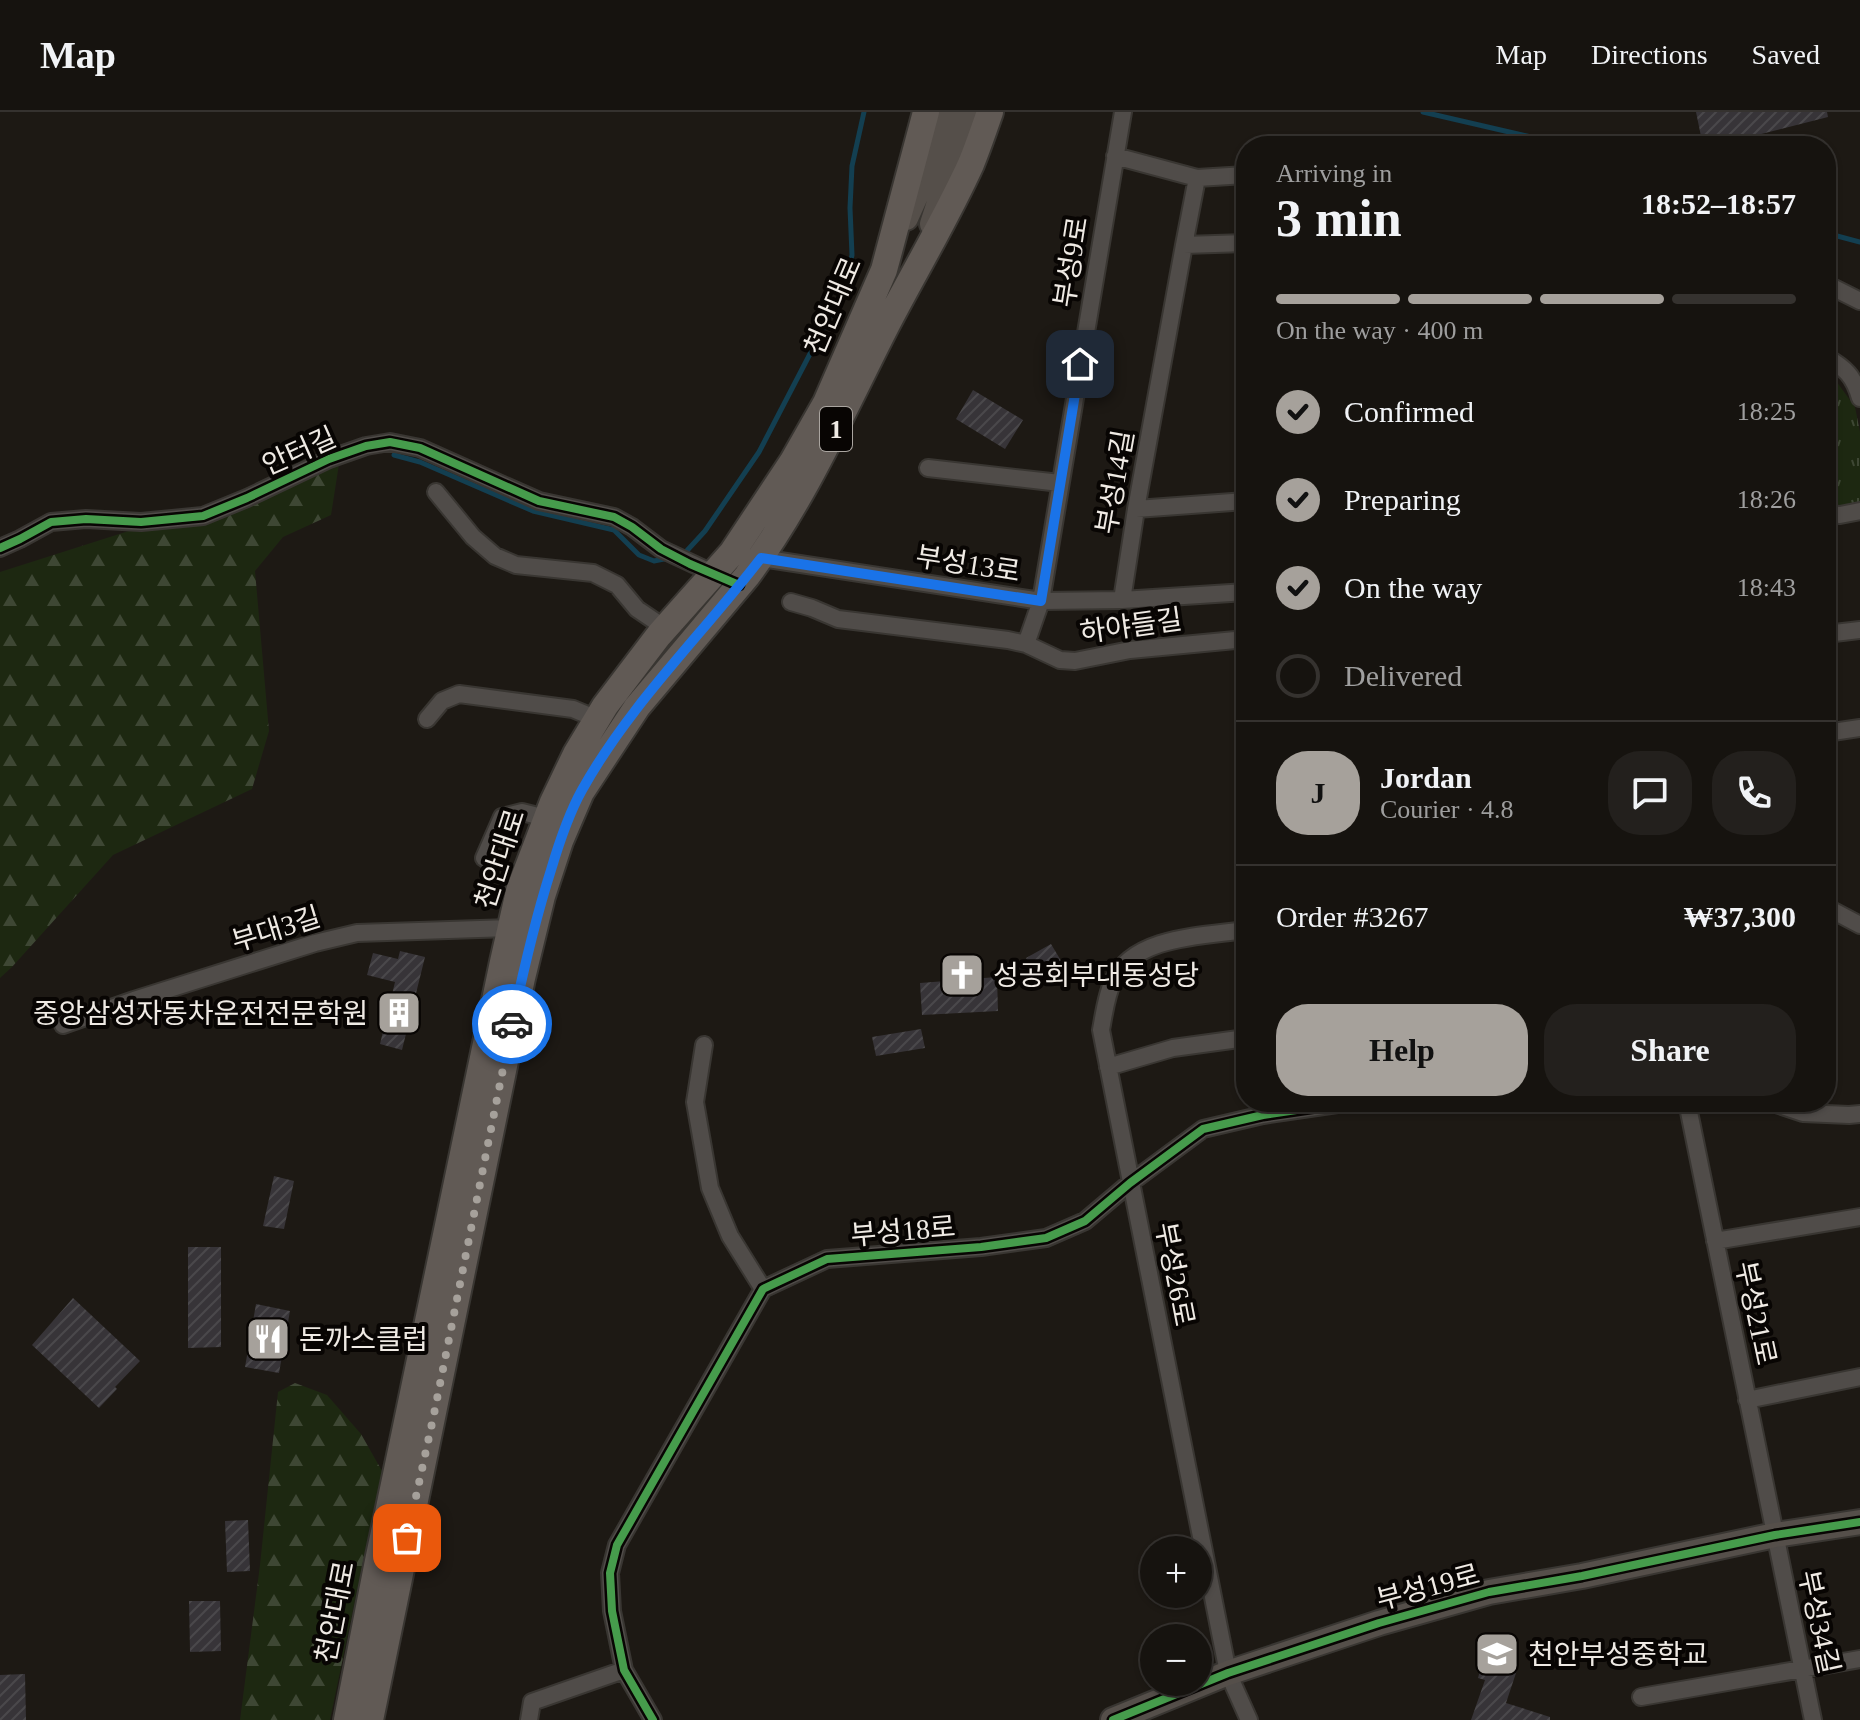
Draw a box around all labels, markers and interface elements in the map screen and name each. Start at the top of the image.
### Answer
text: Map [40,34,116,76]
text: Map [1496,39,1547,70]
text: Directions [1591,39,1708,70]
text: Saved [1752,39,1820,70]
text: Arriving in [1276,159,1392,188]
text: 18:52–18:57 [1641,187,1796,220]
text: 3 min [1276,190,1402,247]
street label: 부성9로 [1049,214,1093,310]
street label: 천안대로 [799,253,867,359]
text: On the way · 400 m [1276,316,1483,345]
pin [1046,330,1114,398]
icon: home [1058,342,1102,386]
icon: check [1276,390,1320,434]
text: Confirmed [1344,395,1474,428]
text: 18:25 [1737,397,1796,426]
road number: 1 [820,407,852,451]
street label: 안터길 [257,421,341,481]
street label: 부성14길 [1091,427,1139,537]
icon: check [1276,478,1320,522]
text: Preparing [1344,483,1461,516]
text: 18:26 [1737,485,1796,514]
street label: 부성13로 [914,540,1022,588]
icon: check [1276,566,1320,610]
text: On the way [1344,571,1482,604]
text: 18:43 [1737,573,1796,602]
street label: 하야들길 [1078,603,1184,649]
text: Delivered [1344,659,1462,692]
button: chat [1608,751,1692,835]
button: phone [1712,751,1796,835]
text: Jordan [1380,761,1472,794]
text: J [1311,776,1326,809]
text: Courier · 4.8 [1380,795,1514,824]
street label: 천안대로 [469,805,531,913]
text: Order #3267 [1276,900,1428,933]
text: ₩37,300 [1684,900,1796,933]
street label: 부대3길 [228,901,324,957]
church icon: 성공회부대동성당 [938,951,986,999]
place label: 성공회부대동성당 [993,960,1199,991]
courier [472,984,552,1064]
building icon: 중앙삼성자동차운전전문학원 [375,989,423,1037]
place label: 중앙삼성자동차운전전문학원 [33,998,368,1029]
icon: car [490,1002,534,1046]
button: Help [1276,1004,1528,1096]
button: Share [1544,1004,1796,1096]
street label: 부성18로 [849,1211,957,1251]
street label: 부성26로 [1150,1219,1200,1329]
street label: 부성21로 [1730,1258,1782,1368]
restaurant icon: 돈까스클럽 [244,1315,292,1363]
place label: 돈까스클럽 [299,1324,428,1355]
pin [373,1504,441,1572]
icon: bag [385,1516,429,1560]
map controls [1140,1536,1212,1696]
button: + [1140,1536,1212,1608]
street label: 천안대로 [310,1558,360,1666]
street label: 부성19로 [1373,1558,1483,1616]
street label: 부성34길 [1793,1567,1845,1677]
button: − [1140,1624,1212,1696]
school or university icon: 천안부성중학교 [1473,1630,1521,1678]
place label: 천안부성중학교 [1528,1639,1708,1670]

